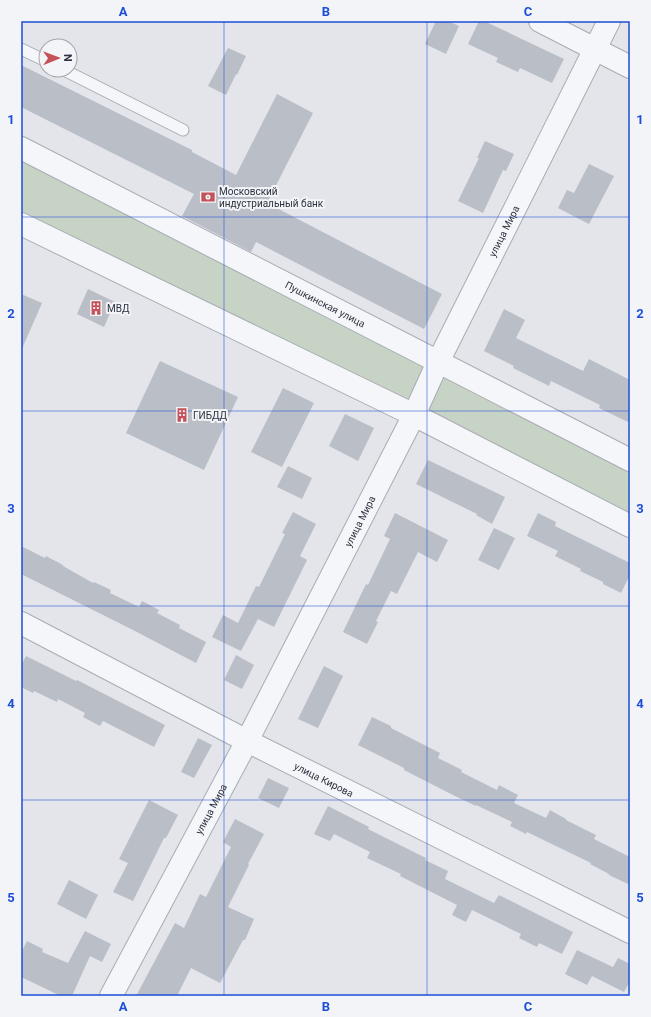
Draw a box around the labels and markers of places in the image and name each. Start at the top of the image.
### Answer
place label: Московский индустриальный банк [219,186,324,209]
bank icon: Московский индустриальный банк [200,189,216,205]
building icon: МВД [88,300,104,316]
place label: МВД [107,303,130,314]
building icon: ГИБДД [174,407,190,423]
place label: ГИБДД [193,410,228,421]

